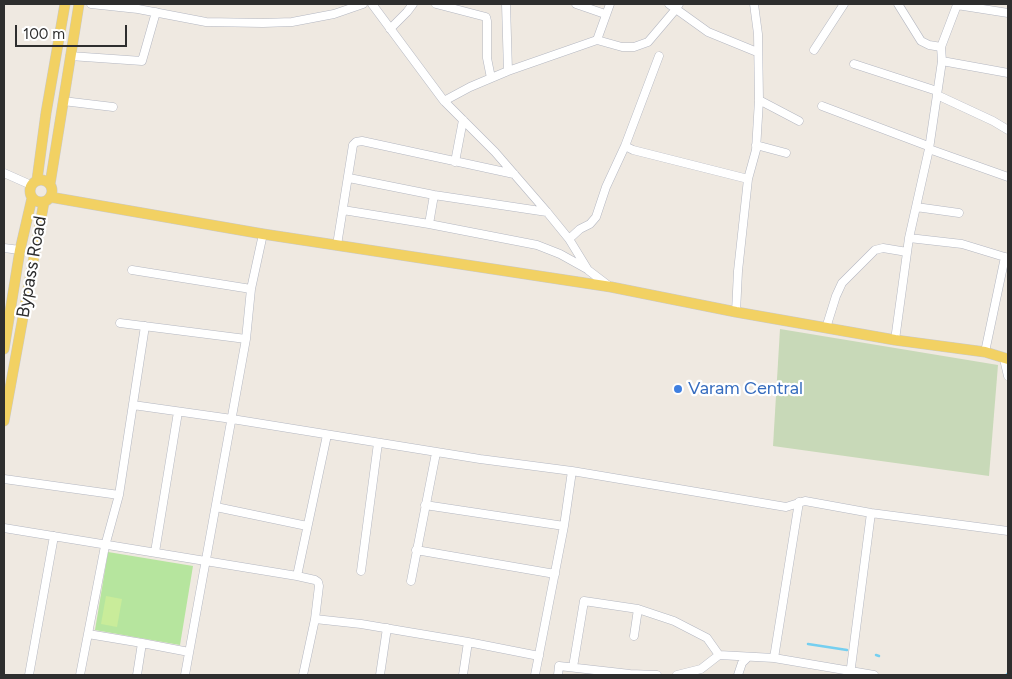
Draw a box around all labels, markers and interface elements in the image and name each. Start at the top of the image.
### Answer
scale bar [18,15,130,47]
text: 100 m [23,25,65,43]
street label: Bypass Road [12,214,52,320]
place label: Varam Central [688,378,803,400]
marker: Varam Central [672,383,684,395]

